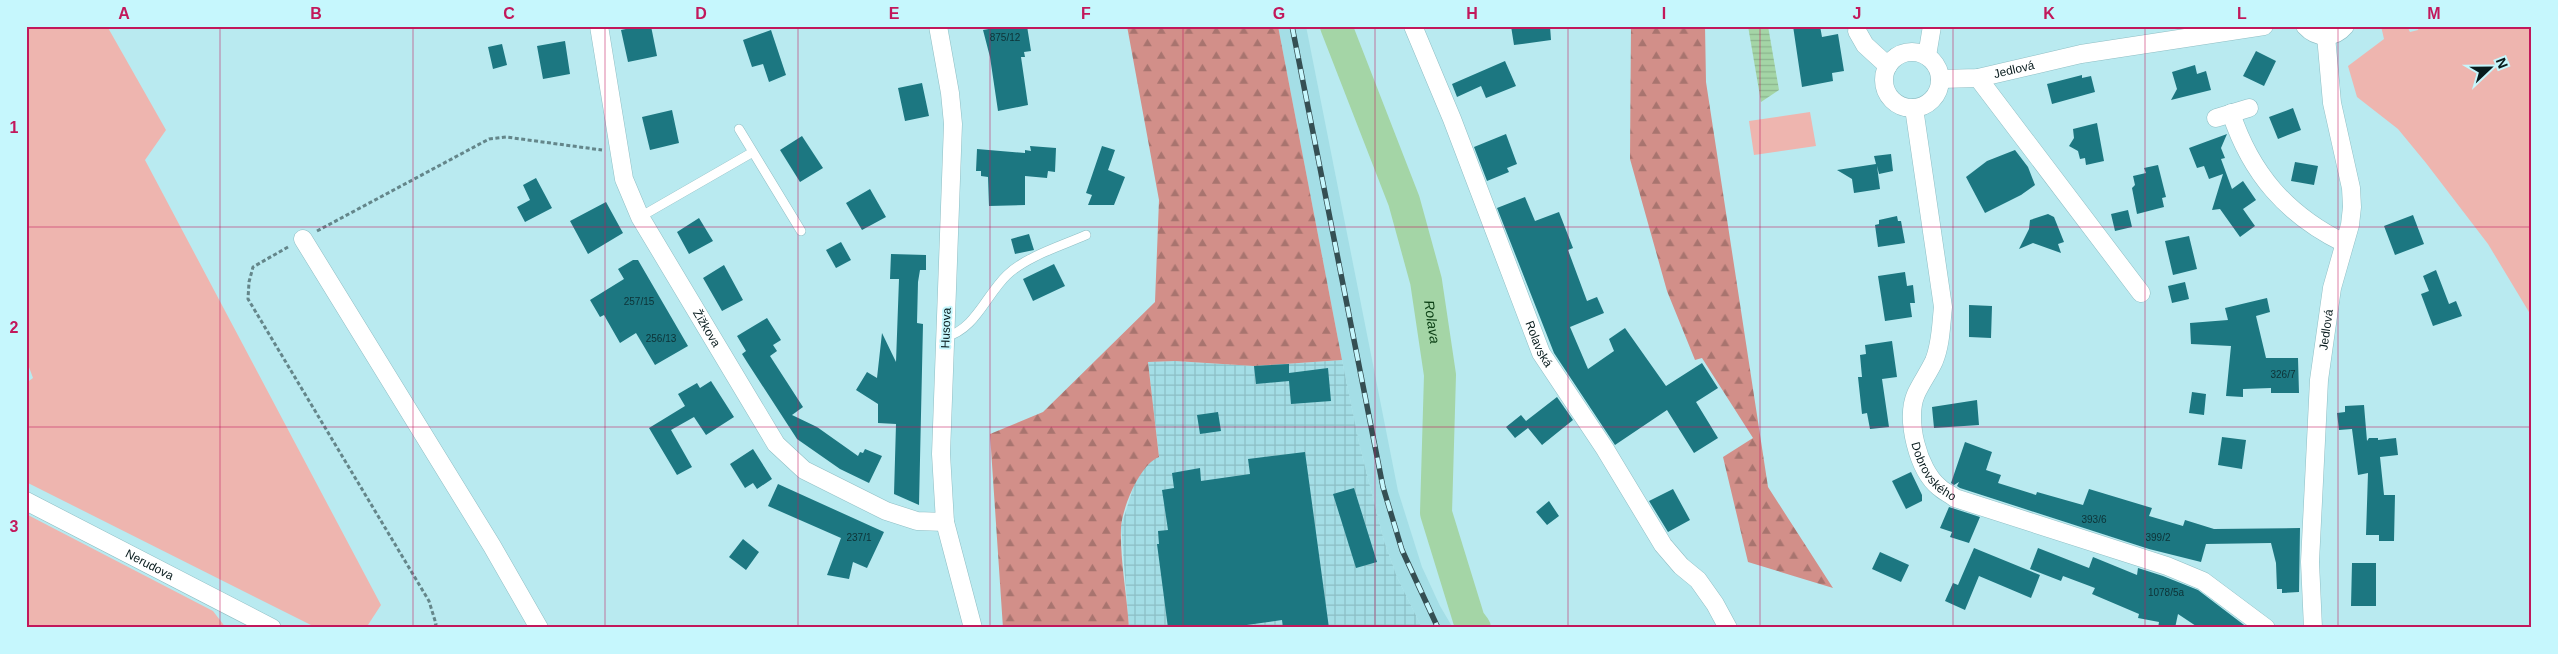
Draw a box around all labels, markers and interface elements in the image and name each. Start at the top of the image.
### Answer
text: A [118,5,130,22]
text: B [310,5,322,22]
text: C [503,5,515,22]
text: D [695,5,707,22]
text: E [889,5,900,22]
text: F [1081,5,1091,22]
text: G [1273,5,1285,22]
text: H [1466,5,1478,22]
text: I [1662,5,1666,22]
text: J [1853,5,1861,22]
text: K [2043,5,2055,22]
text: L [2237,5,2247,22]
text: M [2427,5,2441,22]
house number: 875/12 [990,32,1021,43]
north arrow [2466,42,2516,92]
text: N [2493,55,2511,71]
street label: Jedlová [1992,58,2036,81]
text: 1 [10,119,19,136]
house number: 257/15 [624,296,655,307]
water label: Rolava [1421,299,1443,345]
street label: Žižkova [690,306,723,350]
street label: Husova [938,307,954,349]
street label: Jedlová [2316,308,2336,351]
text: 2 [10,319,19,336]
street label: Rolavská [1522,319,1556,370]
house number: 256/13 [646,333,677,344]
house number: 326/7 [2270,369,2296,380]
street label: Dobrovského [1908,440,1959,504]
house number: 393/6 [2081,514,2107,525]
text: 3 [10,518,19,535]
house number: 237/1 [846,532,872,543]
house number: 399/2 [2145,532,2171,543]
street label: Nerudova [123,547,176,583]
house number: 1078/5a [2148,587,2185,598]

